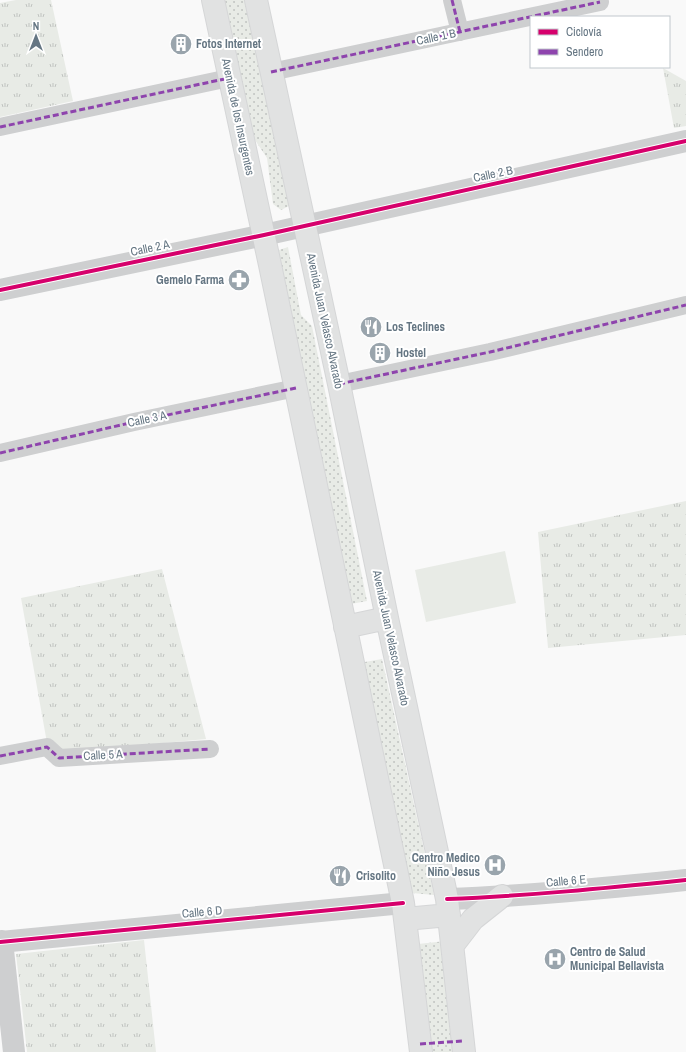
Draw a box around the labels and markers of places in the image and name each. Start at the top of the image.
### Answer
building icon: Fotos Internet [168,31,194,57]
place label: Fotos Internet [196,36,262,52]
pharmacy icon: Gemelo Farma [226,267,252,293]
place label: Gemelo Farma [156,272,225,288]
restaurant icon: Los Teclines [358,314,384,340]
place label: Los Teclines [386,319,445,335]
building icon: Hostel [367,340,393,366]
place label: Hostel [396,345,426,361]
place label: Centro Medico Niño Jesus [412,850,481,880]
hospital icon: Centro Medico Niño Jesus [482,852,508,878]
restaurant icon: Crisolito [327,863,353,889]
place label: Crisolito [356,868,396,884]
place label: Centro de Salud Municipal Bellavista [570,944,665,974]
hospital icon: Centro de Salud Municipal Bellavista [542,946,568,972]

